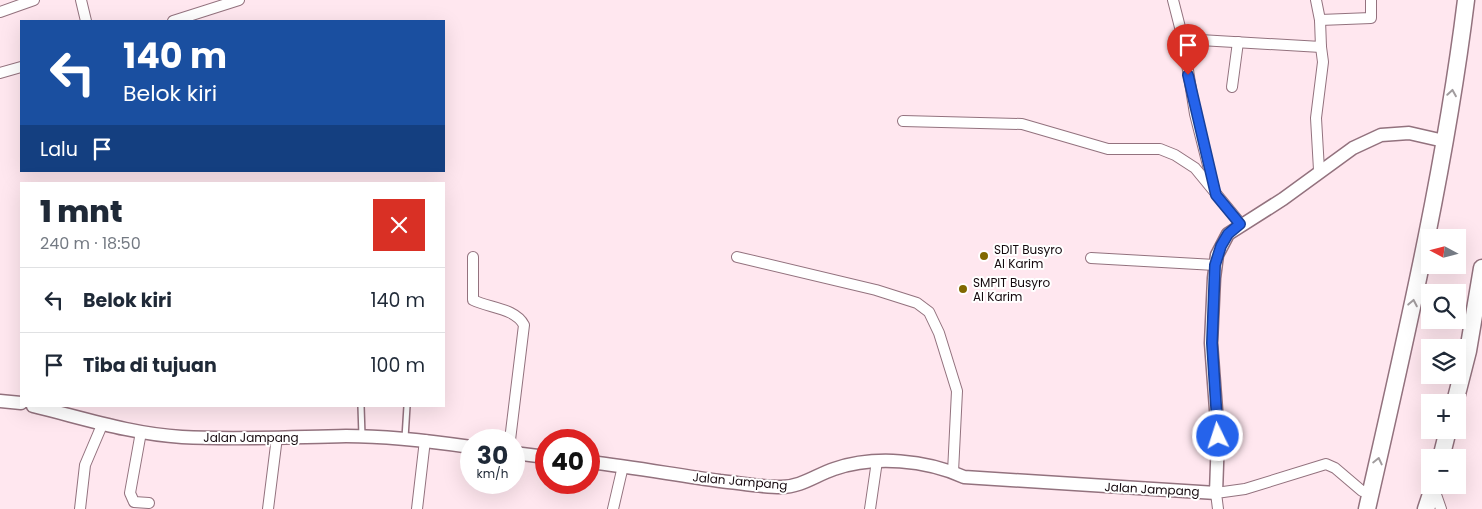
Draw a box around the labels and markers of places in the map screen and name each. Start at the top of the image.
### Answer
pin [1167,24,1209,75]
place label: SDIT Busyro Al Karim [994,241,1063,272]
marker: SDIT Busyro Al Karim [978,250,990,262]
place label: SMPIT Busyro Al Karim [973,274,1051,305]
marker: SMPIT Busyro Al Karim [957,283,969,295]

